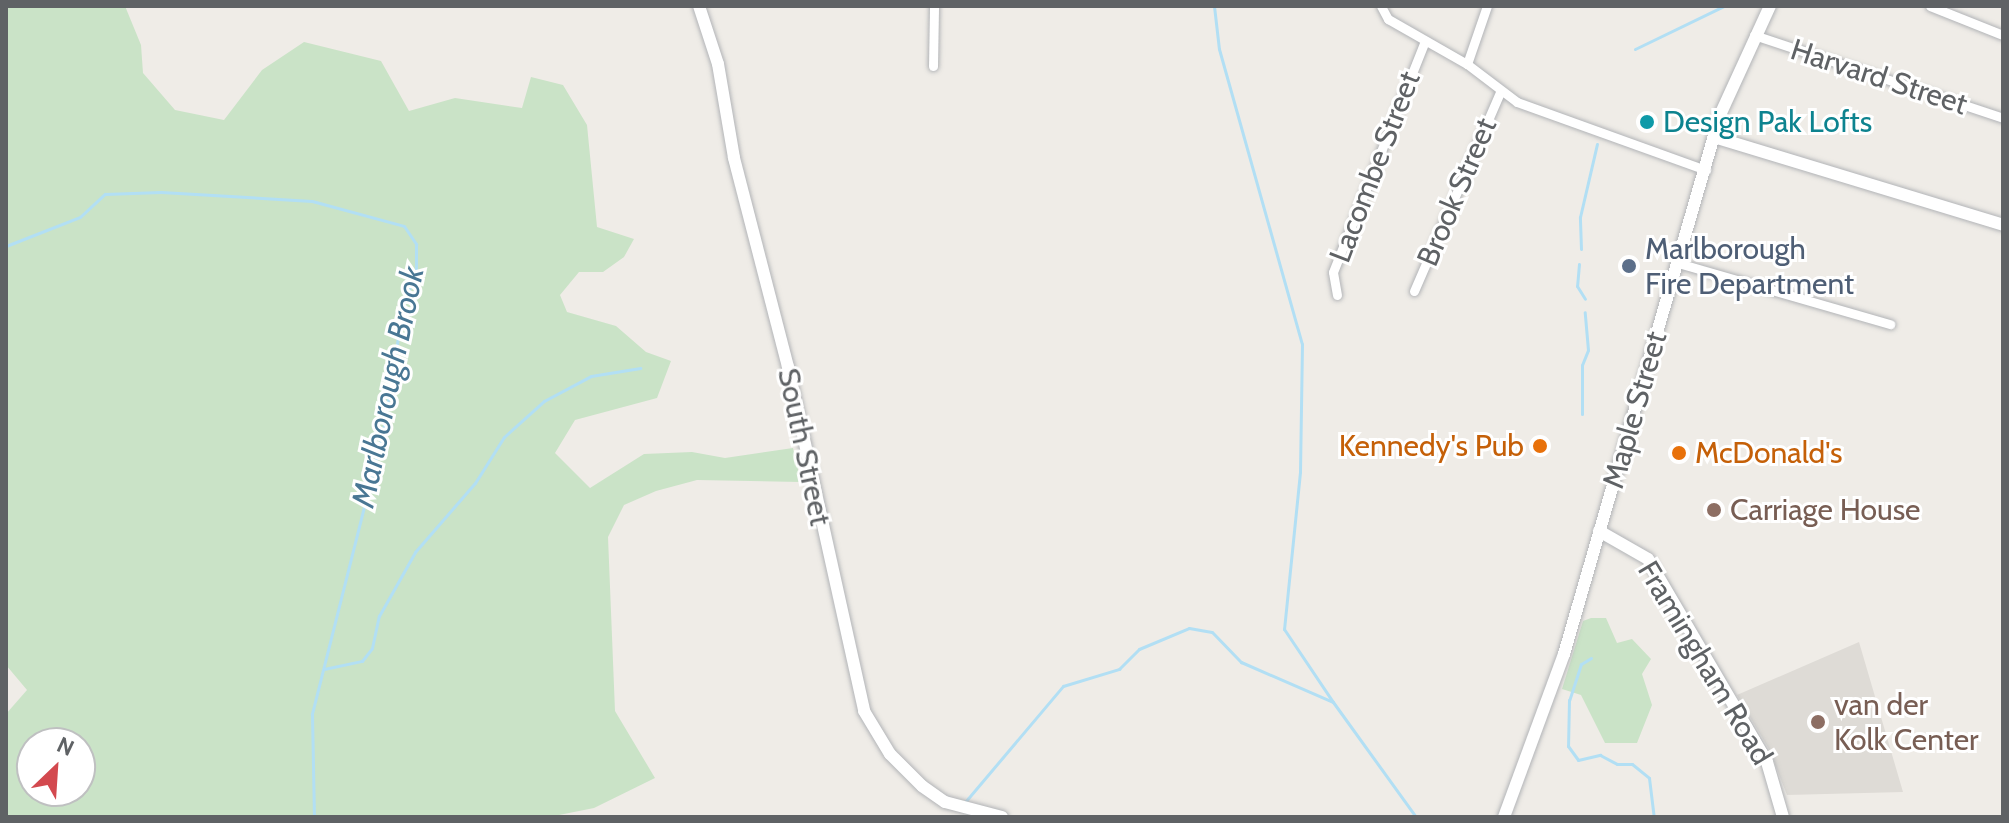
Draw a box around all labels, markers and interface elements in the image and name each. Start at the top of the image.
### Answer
street label: Harvard Street [1786,32,1972,122]
street label: Lacombe Street [1322,66,1428,268]
place label: Design Pak Lofts [1663,104,1872,140]
street label: Brook Street [1410,113,1504,271]
marker: Design Pak Lofts [1638,113,1656,131]
place label: Marlborough Fire Department [1645,231,1854,302]
marker: Marlborough Fire Department [1620,257,1638,275]
water label: Marlborough Brook [344,263,432,511]
street label: Maple Street [1595,327,1675,493]
street label: South Street [770,365,838,529]
place label: Kennedy's Pub [1339,428,1524,464]
place label: McDonald's [1695,435,1842,471]
marker: Kennedy's Pub [1531,437,1549,455]
marker: McDonald's [1670,444,1688,462]
place label: Carriage House [1730,492,1920,528]
marker: Carriage House [1705,501,1723,519]
street label: Framingham Road [1630,555,1780,771]
place label: van der Kolk Center [1834,687,1979,758]
marker: van der Kolk Center [1809,713,1827,731]
north arrow [16,727,96,807]
text: N [53,731,78,762]

